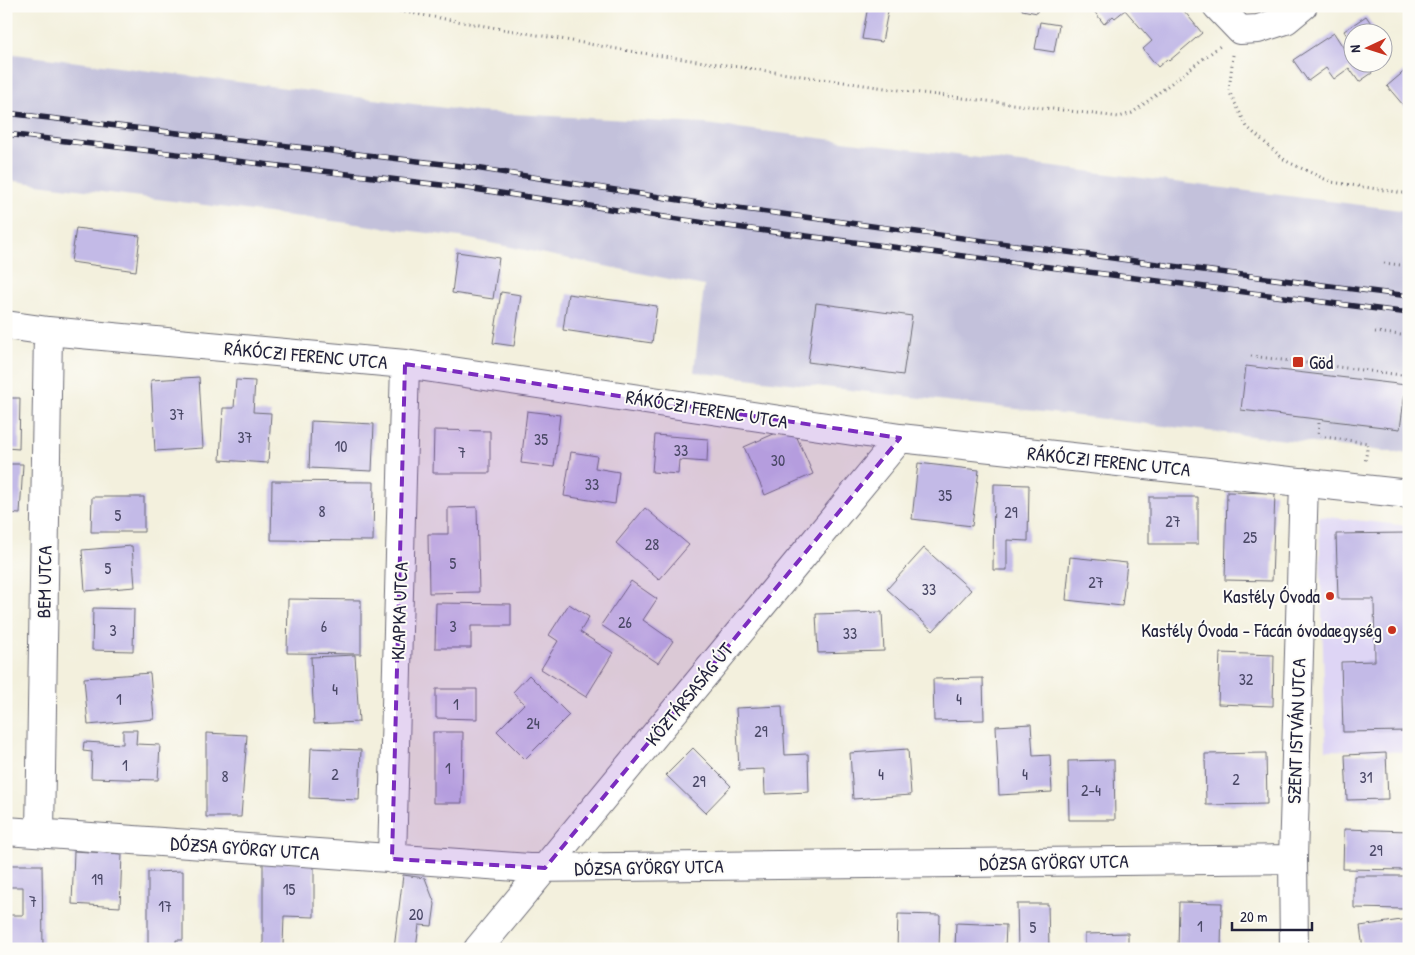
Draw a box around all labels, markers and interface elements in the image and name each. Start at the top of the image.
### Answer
north arrow [1342,22,1392,72]
text: N [1345,44,1364,53]
street label: RÁKÓCZI FERENC UTCA [223,335,389,375]
place label: Göd [1309,349,1334,375]
marker: Göd [1291,355,1305,369]
street label: RÁKÓCZI FERENC UTCA [624,383,790,435]
house number: 37 [169,403,185,425]
house number: 37 [237,426,253,448]
house number: 35 [534,428,548,450]
house number: 10 [335,435,347,457]
house number: 33 [674,439,688,461]
street label: RÁKÓCZI FERENC UTCA [1026,440,1192,482]
house number: 7 [458,441,466,463]
house number: 30 [771,449,785,471]
house number: 33 [585,473,599,495]
house number: 35 [938,484,952,506]
house number: 8 [319,500,326,522]
house number: 29 [1004,501,1018,523]
house number: 5 [115,504,122,526]
house number: 27 [1165,510,1181,532]
house number: 25 [1243,526,1257,548]
house number: 28 [645,533,659,555]
street label: BEM UTCA [30,545,58,619]
house number: 5 [450,552,457,574]
house number: 5 [105,557,112,579]
street label: KLAPKA UTCA [384,562,414,660]
house number: 27 [1088,571,1104,593]
house number: 33 [922,578,936,600]
place label: Kastély Óvoda [1223,583,1321,609]
marker: Kastély Óvoda [1324,590,1336,602]
house number: 26 [618,611,632,633]
house number: 6 [321,615,327,637]
house number: 3 [449,615,457,637]
place label: Kastély Óvoda - Fácán óvodaegység [1141,617,1382,643]
house number: 3 [109,619,117,641]
house number: 33 [843,622,857,644]
marker: Kastély Óvoda - Fácán óvodaegység [1386,624,1398,636]
street label: KÖZTÁRSASÁG ÚT [639,636,739,751]
street label: SZENT ISTVÁN UTCA [1280,658,1312,804]
house number: 32 [1239,668,1254,690]
house number: 4 [332,678,338,700]
house number: 1 [116,688,122,710]
house number: 4 [956,688,962,710]
house number: 1 [453,693,459,715]
house number: 24 [526,712,540,734]
house number: 29 [754,720,768,742]
house number: 1 [122,754,128,776]
house number: 1 [445,757,451,779]
house number: 2 [331,763,339,785]
house number: 4 [878,763,884,785]
house number: 4 [1022,763,1028,785]
house number: 8 [222,765,229,787]
house number: 31 [1360,766,1373,788]
house number: 2 [1232,768,1240,790]
house number: 29 [692,770,706,792]
house number: 2-4 [1081,779,1101,801]
street label: DÓZSA GYÖRGY UTCA [170,830,320,866]
house number: 29 [1369,839,1383,861]
street label: DÓZSA GYÖRGY UTCA [979,848,1129,876]
street label: DÓZSA GYÖRGY UTCA [574,853,724,881]
house number: 19 [91,868,103,890]
house number: 15 [283,878,296,900]
house number: 7 [29,890,37,912]
house number: 17 [158,895,172,917]
scale bar [1232,900,1312,932]
house number: 20 [409,903,423,925]
text: 20 m [1240,906,1267,927]
house number: 1 [1197,915,1203,937]
house number: 5 [1030,916,1037,938]

